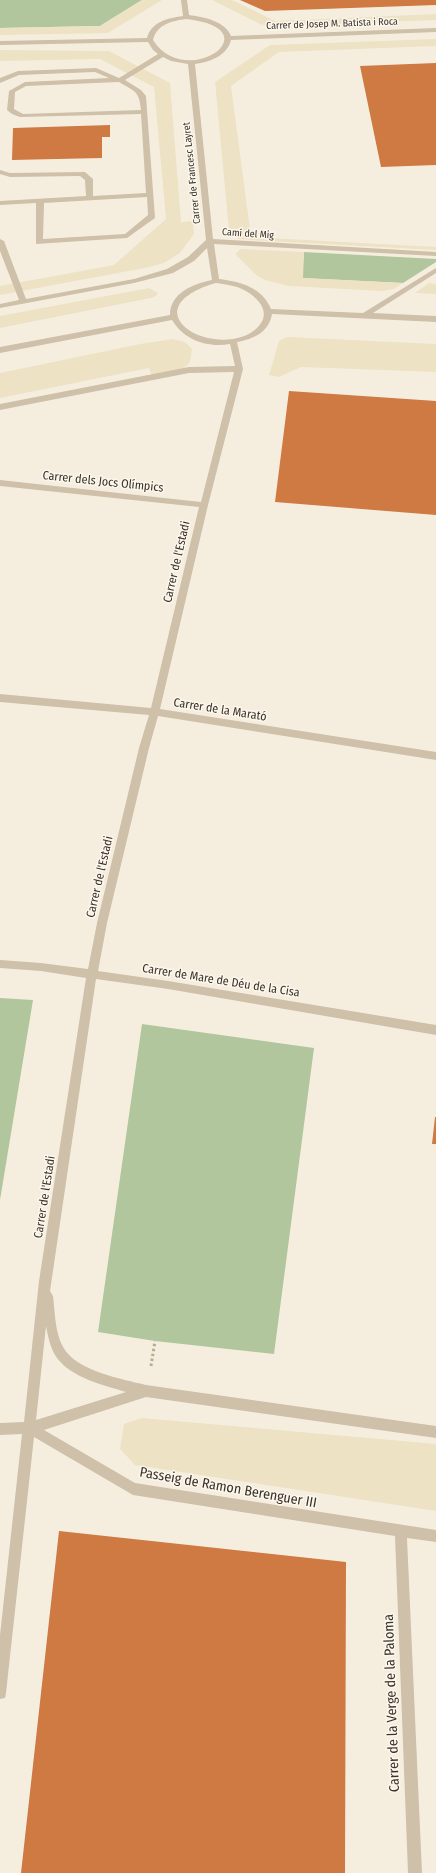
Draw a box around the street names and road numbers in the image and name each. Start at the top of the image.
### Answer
street label: Carrer de Josep M. Batista i Roca [266,16,398,32]
street label: Carrer de Francesc Layret [181,121,203,225]
street label: Camí del Mig [222,226,274,242]
street label: Carrer dels Jocs Olímpics [42,468,164,496]
street label: Carrer de l'Estadi [161,520,193,604]
street label: Carrer de la Marató [172,696,268,724]
street label: Carrer de l'Estadi [84,835,116,919]
street label: Carrer de Mare de Déu de la Cisa [141,961,301,1001]
street label: Carrer de l'Estadi [31,1155,59,1239]
street label: Passeig de Ramon Berenguer III [138,1464,318,1512]
street label: Carrer de la Verge de la Paloma [380,1614,404,1792]

